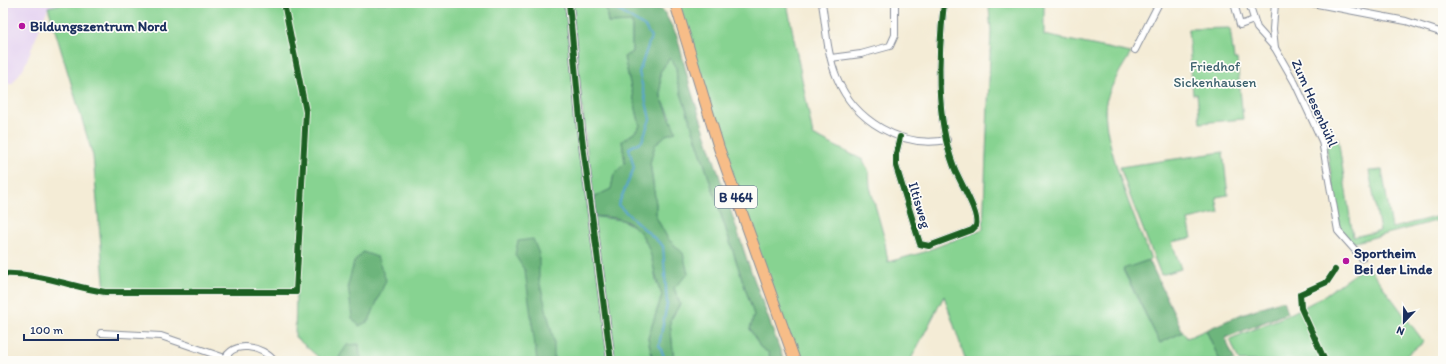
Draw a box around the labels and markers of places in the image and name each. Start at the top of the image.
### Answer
place label: Bildungszentrum Nord [30,18,168,35]
marker: Bildungszentrum Nord [17,21,27,31]
place label: Sportheim Bei der Linde [1354,245,1433,278]
marker: Sportheim Bei der Linde [1341,256,1351,266]

